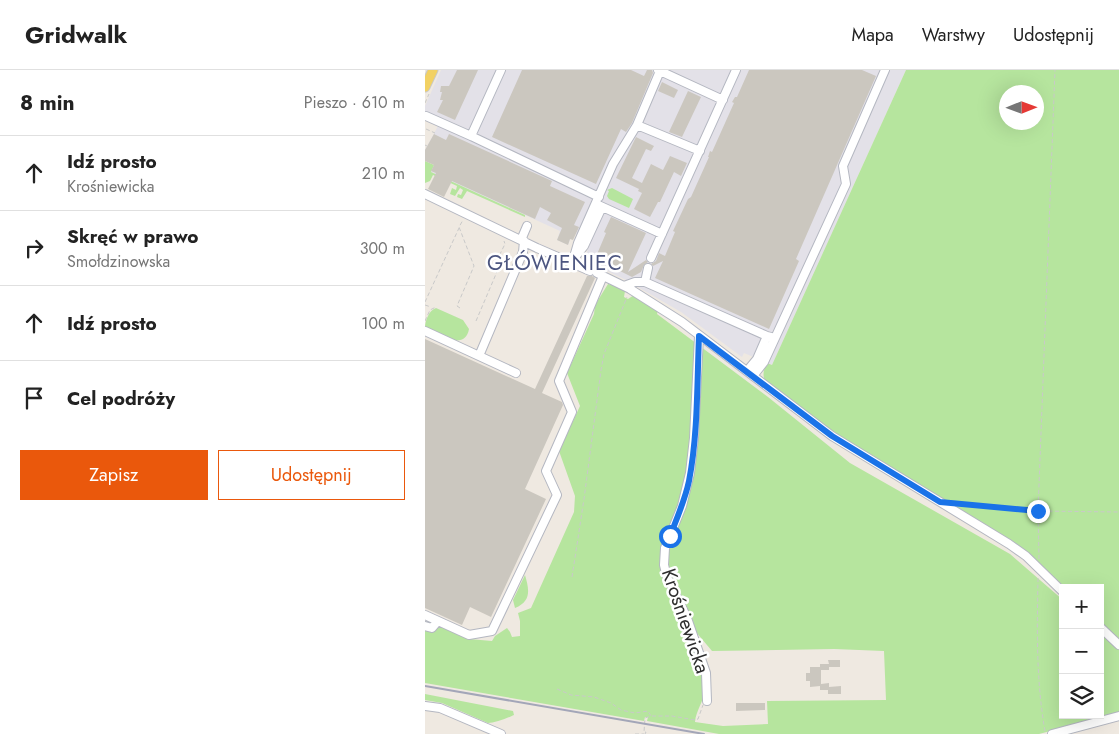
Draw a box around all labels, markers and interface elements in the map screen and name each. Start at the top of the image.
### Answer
text: Gridwalk [25,17,127,52]
text: Mapa [852,22,894,48]
text: Warstwy [922,22,985,48]
text: Udostępnij [1013,22,1094,48]
north arrow [999,85,1044,130]
text: 8 min [20,88,75,118]
text: Pieszo · 610 m [304,91,405,114]
text: Idź prosto [67,148,157,175]
icon: ahead [20,159,48,187]
text: 210 m [362,162,405,185]
text: Krośniewicka [67,175,154,198]
text: Skręć w prawo [67,223,199,250]
icon: right [20,234,48,262]
text: 300 m [360,237,405,260]
district label: GŁÓWIENIEC [487,248,623,278]
text: Smołdzinowska [67,250,170,273]
icon: ahead [20,309,48,337]
text: Idź prosto [67,310,157,337]
text: 100 m [361,312,405,335]
icon: arrive [20,384,48,412]
text: Cel podróży [67,385,175,412]
button: Zapisz [20,450,208,500]
button: Udostępnij [218,450,405,500]
route end [1027,500,1050,523]
route start [659,525,682,548]
street label: Krośniewicka [654,565,717,678]
map controls [1059,584,1104,719]
button: + [1059,584,1104,629]
button: − [1059,629,1104,674]
button: layers [1059,674,1104,719]

